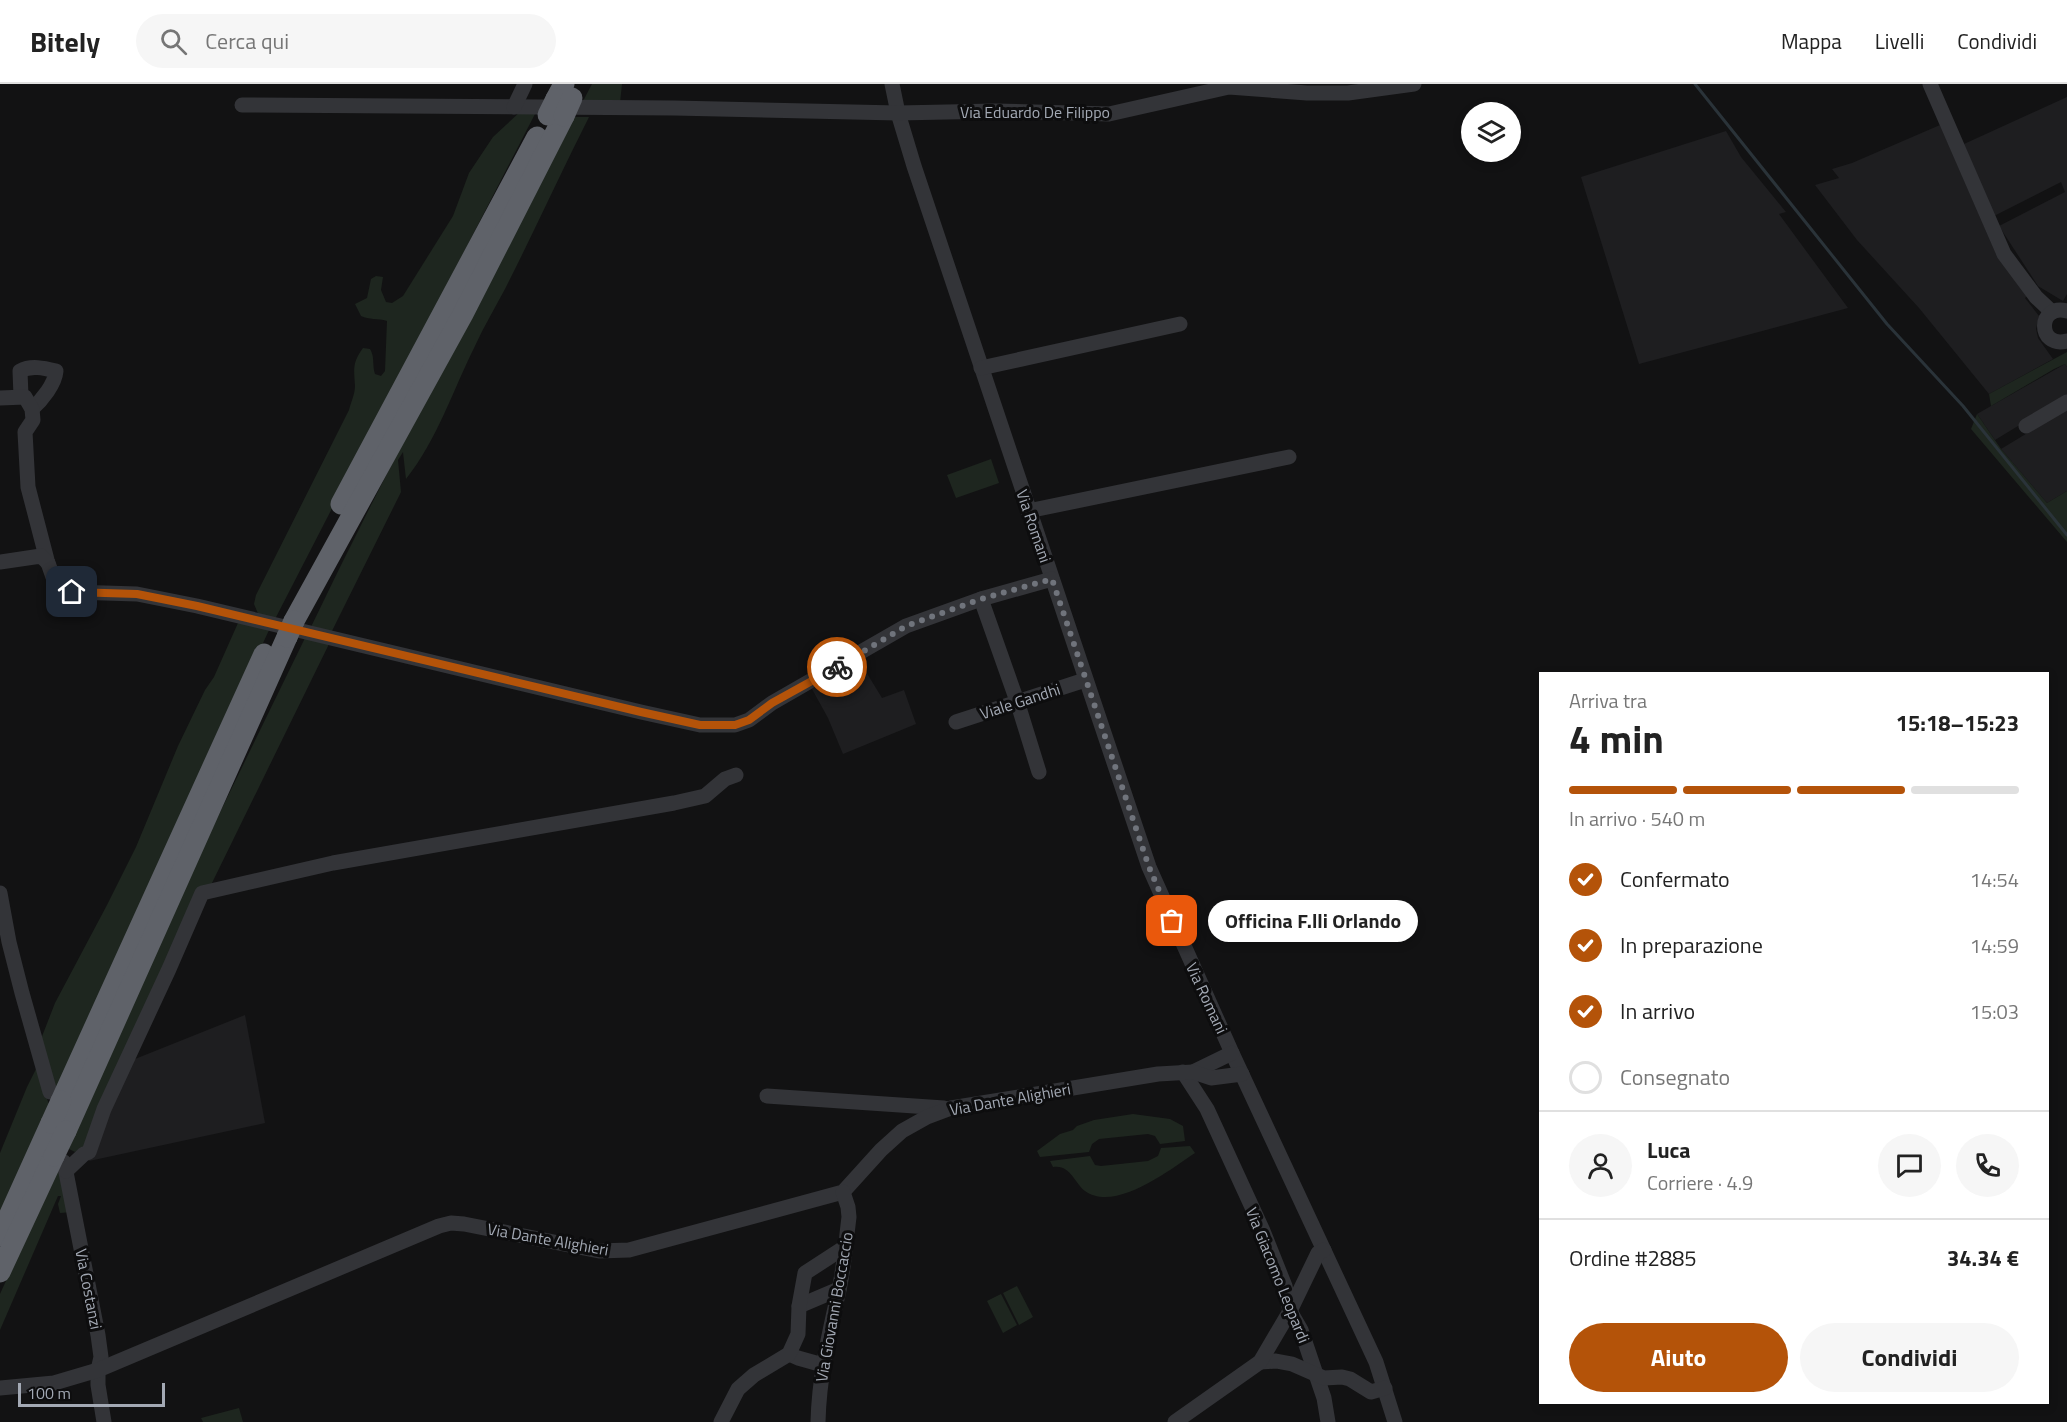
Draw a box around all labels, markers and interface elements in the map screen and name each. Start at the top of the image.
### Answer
search box [136,14,556,68]
text: Bitely [30,20,100,63]
text: Cerca qui [205,24,289,58]
icon: search [157,25,190,58]
text: Mappa [1781,25,1842,57]
text: Livelli [1875,25,1924,57]
text: Condividi [1957,25,2037,57]
street label: Via Eduardo De Filippo [960,100,1110,124]
map controls [1461,102,1521,162]
button: layers [1461,102,1521,162]
street label: Via Romani [1010,486,1058,566]
pin [46,566,97,617]
icon: home [55,575,88,608]
courier [807,637,867,697]
icon: bike [821,651,854,684]
street label: Viale Gandhi [977,677,1063,725]
text: Arriva tra [1569,685,1647,716]
text: 15:18–15:23 [1896,706,2019,740]
text: 4 min [1569,709,1664,768]
text: In arrivo · 540 m [1569,803,1705,834]
text: Confermato [1620,862,1730,896]
icon: check [1569,863,1602,896]
text: 14:54 [1970,864,2019,895]
pin [1146,895,1197,946]
callout: Officina F.lli Orlando [1208,900,1418,942]
icon: bag [1155,904,1188,937]
text: Officina F.lli Orlando [1225,905,1401,936]
text: In preparazione [1620,928,1763,962]
icon: check [1569,929,1602,962]
text: 14:59 [1970,930,2019,961]
street label: Via Romani [1180,958,1234,1038]
text: In arrivo [1620,994,1695,1028]
icon: check [1569,995,1602,1028]
text: 15:03 [1970,996,2019,1027]
text: Consegnato [1620,1060,1730,1094]
street label: Via Dante Alighieri [948,1077,1072,1121]
text: Luca [1647,1133,1691,1167]
button: person [1569,1134,1632,1197]
button: chat [1878,1134,1941,1197]
button: phone [1956,1134,2019,1197]
text: Corriere · 4.9 [1647,1167,1753,1198]
street label: Via Giacomo Leopardi [1240,1204,1316,1346]
street label: Via Dante Alighieri [486,1217,610,1261]
street label: Via Giovanni Boccaccio [809,1230,859,1384]
text: Ordine #2885 [1569,1241,1697,1275]
text: 34.34 € [1947,1241,2019,1275]
street label: Via Costanzi [69,1247,109,1331]
button: Aiuto [1569,1323,1788,1392]
button: Condividi [1800,1323,2019,1392]
scale bar [18,1380,165,1408]
text: 100 m [27,1381,71,1405]

